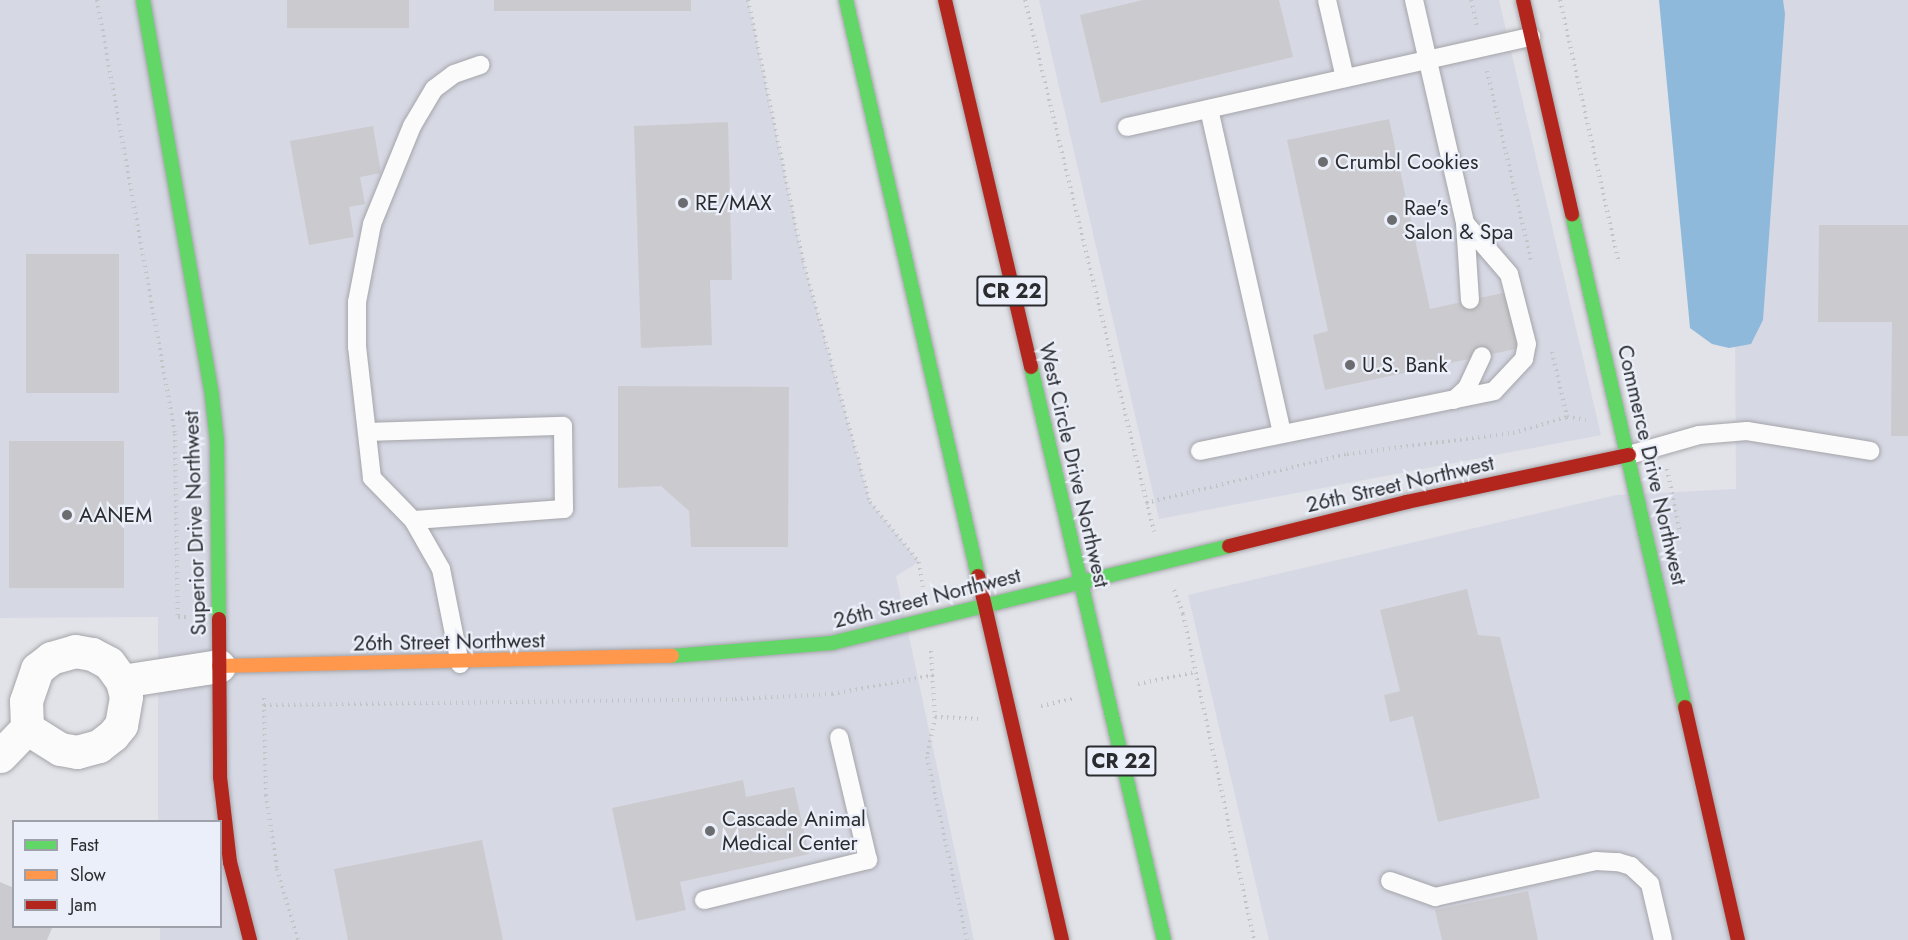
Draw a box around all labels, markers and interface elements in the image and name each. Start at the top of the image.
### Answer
place label: Crumbl Cookies [1335,149,1478,175]
marker: Crumbl Cookies [1316,155,1330,169]
place label: RE/MAX [695,190,772,216]
place label: Rae's Salon & Spa [1404,195,1513,245]
marker: RE/MAX [676,196,690,210]
marker: Rae's Salon & Spa [1385,213,1399,227]
road number: CR 22 [976,274,1048,308]
street label: West Circle Drive Northwest [1034,340,1114,590]
street label: Commerce Drive Northwest [1612,342,1692,588]
place label: U.S. Bank [1362,352,1448,378]
marker: U.S. Bank [1343,358,1357,372]
street label: Superior Drive Northwest [178,410,212,636]
street label: 26th Street Northwest [1304,450,1496,518]
place label: AANEM [79,502,152,528]
marker: AANEM [60,508,74,522]
street label: 26th Street Northwest [831,563,1023,633]
street label: 26th Street Northwest [353,628,545,656]
road number: CR 22 [1085,744,1157,778]
place label: Cascade Animal Medical Center [722,806,866,856]
legend [12,820,222,928]
marker: Cascade Animal Medical Center [703,824,717,838]
text: Fast [70,832,99,858]
text: Slow [70,862,106,888]
text: Jam [70,892,97,918]

